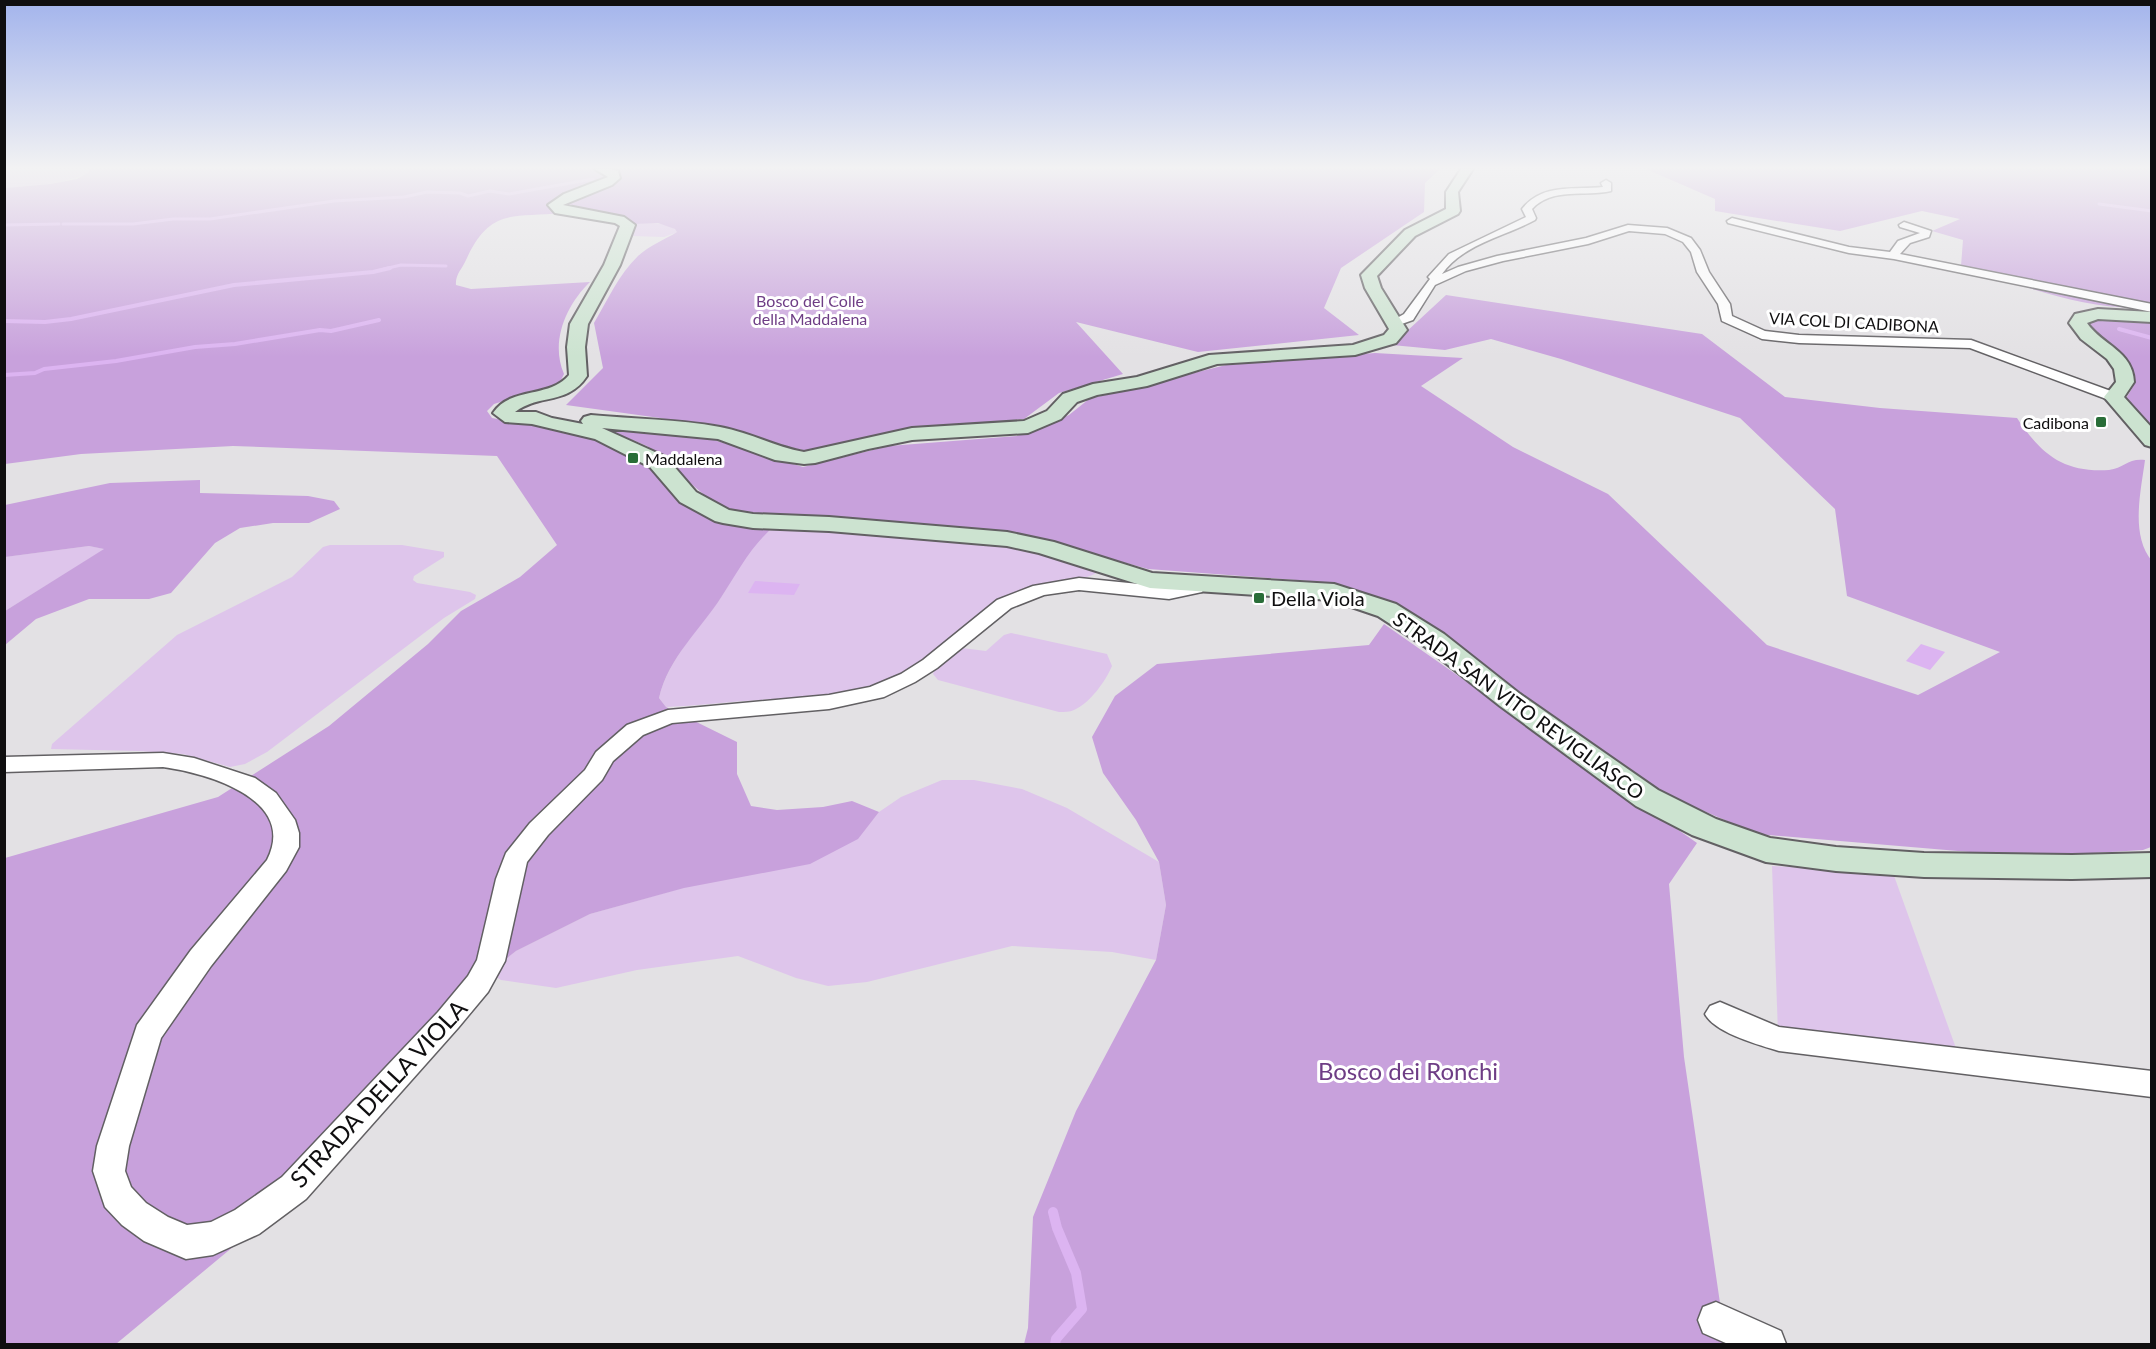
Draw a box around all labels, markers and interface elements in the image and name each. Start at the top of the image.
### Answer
park label: Bosco del Colle della Maddalena [753,291,867,328]
street label: VIA COL DI CADIBONA [1769,308,1940,336]
place label: Cadibona [2023,413,2089,432]
marker: Cadibona [2094,415,2108,429]
place label: Maddalena [645,449,723,468]
marker: Maddalena [626,451,640,465]
place label: Della Viola [1271,586,1365,610]
marker: Della Viola [1252,591,1266,605]
street label: STRADA SAN VITO REVIGLIASCO [1389,606,1649,804]
street label: STRADA DELLA VIOLA [283,993,473,1193]
park label: Bosco dei Ronchi [1318,1056,1498,1085]

